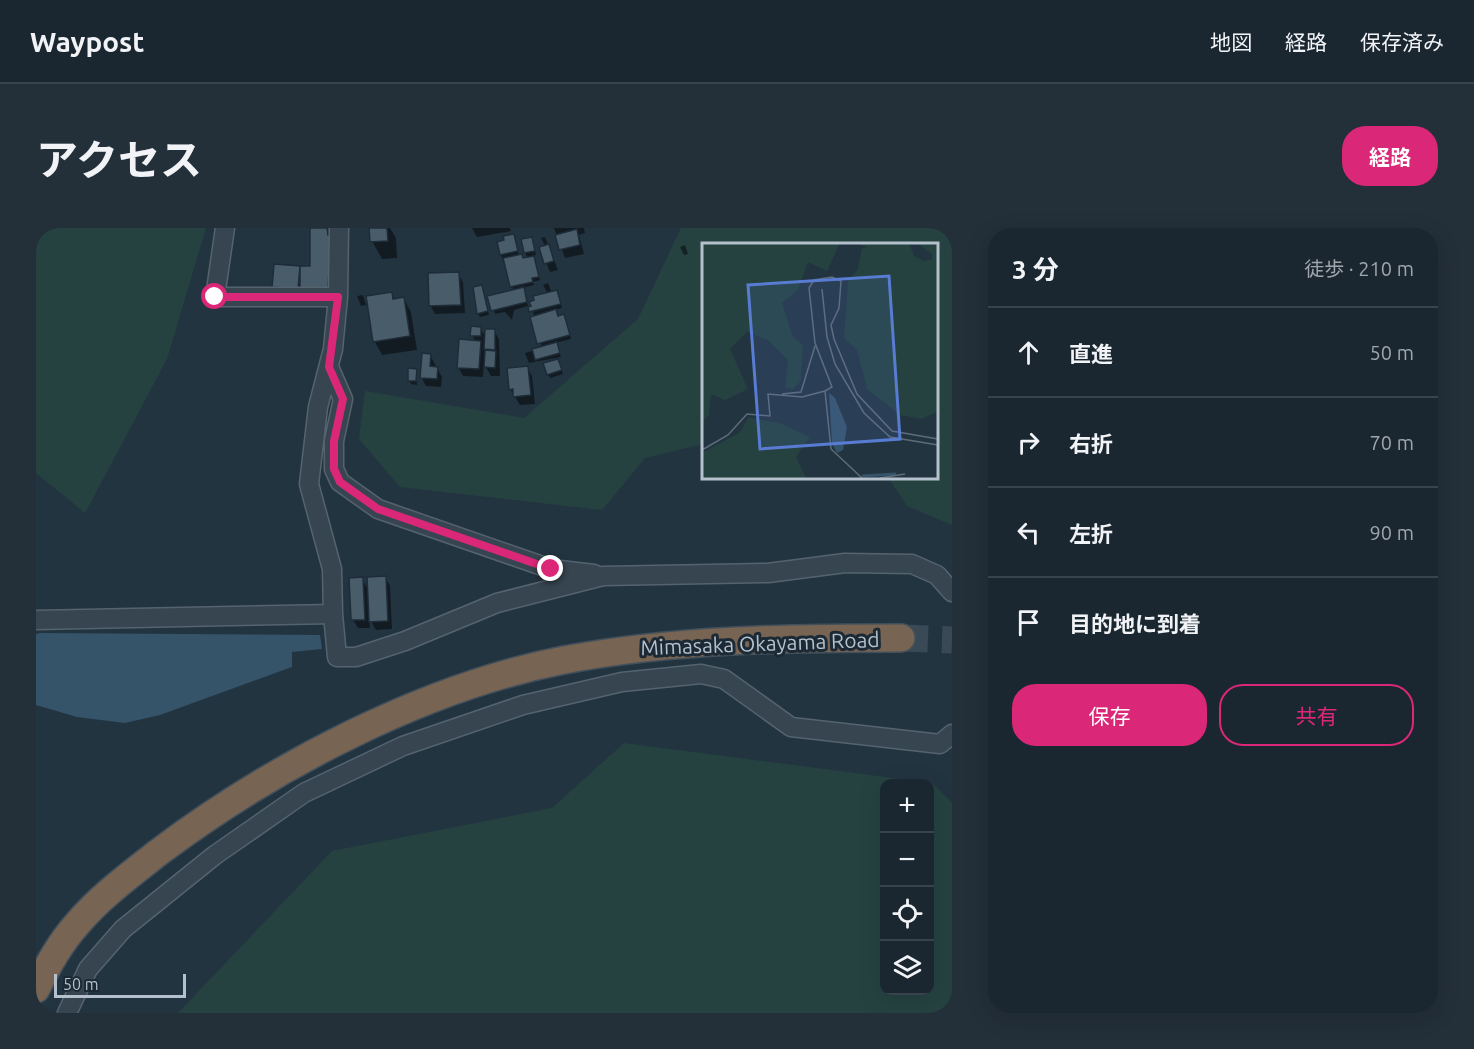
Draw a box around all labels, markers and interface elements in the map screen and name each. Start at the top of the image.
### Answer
text: Waypost [30,26,144,57]
text: 地図 [1210,30,1252,54]
text: 経路 [1285,30,1327,54]
text: 保存済み [1360,30,1444,54]
button: 経路 [1342,126,1438,186]
text: アクセス [36,136,202,183]
inset map [702,243,937,478]
text: 3 分 [1012,255,1059,284]
text: 徒歩 · 210 m [1304,257,1414,280]
route start [201,283,227,309]
icon: ahead [1012,336,1045,369]
text: 直進 [1069,341,1113,366]
text: 50 m [1370,341,1414,364]
icon: right [1012,426,1045,459]
text: 右折 [1069,431,1113,456]
text: 70 m [1370,431,1414,454]
icon: left [1012,516,1045,549]
text: 左折 [1069,521,1113,546]
text: 90 m [1370,521,1414,544]
route end [537,555,563,581]
icon: arrive [1012,606,1045,639]
text: 目的地に到着 [1069,611,1201,636]
street label: Mimasaka Okayama Road [640,627,880,659]
button: 保存 [1012,684,1207,746]
button: 共有 [1219,684,1414,746]
map controls [880,779,934,995]
button: + [880,779,934,833]
button: − [880,833,934,887]
button: locate [880,887,934,941]
button: layers [880,941,934,995]
scale bar [54,971,186,998]
text: 50 m [63,975,99,993]

